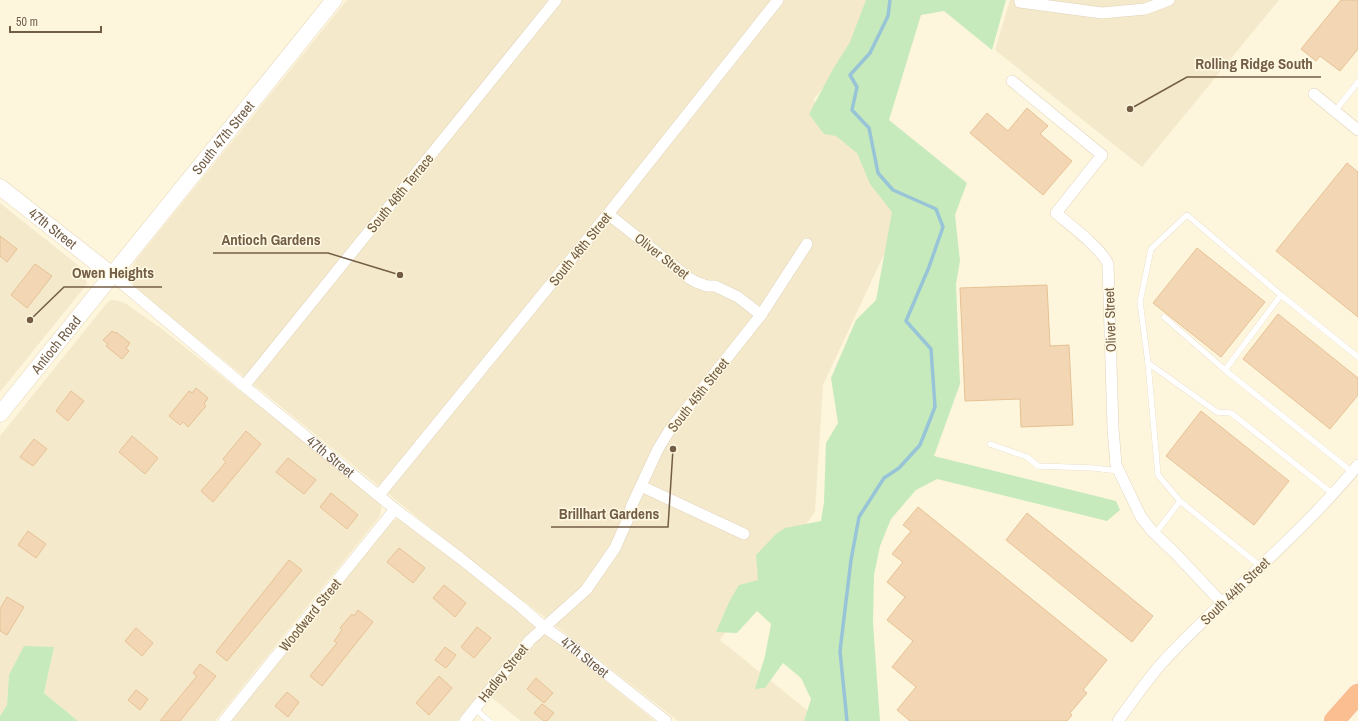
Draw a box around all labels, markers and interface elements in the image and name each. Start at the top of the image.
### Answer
scale bar [10,8,101,34]
text: 50 m [16,14,38,30]
callout: Rolling Ridge South [1187,50,1321,77]
text: Rolling Ridge South [1195,53,1313,74]
street label: South 47th Street [188,97,258,178]
street label: South 46th Terrace [363,150,437,236]
street label: 47th Street [25,204,80,253]
street label: South 46th Street [545,209,615,289]
callout: Antioch Gardens [213,226,328,253]
text: Antioch Gardens [221,229,321,250]
street label: Oliver Street [631,229,693,283]
callout: Owen Heights [64,260,162,287]
text: Owen Heights [72,262,154,283]
street label: Oliver Street [1100,287,1120,353]
street label: Antioch Road [26,312,85,378]
street label: South 45th Street [663,354,733,436]
street label: 47th Street [303,432,358,481]
callout: Brillhart Gardens [551,500,668,527]
text: Brillhart Gardens [559,503,659,524]
street label: South 44th Street [1197,553,1273,629]
street label: Woodward Street [275,575,345,655]
street label: 47th Street [557,632,613,681]
street label: Hadley Street [474,640,532,706]

